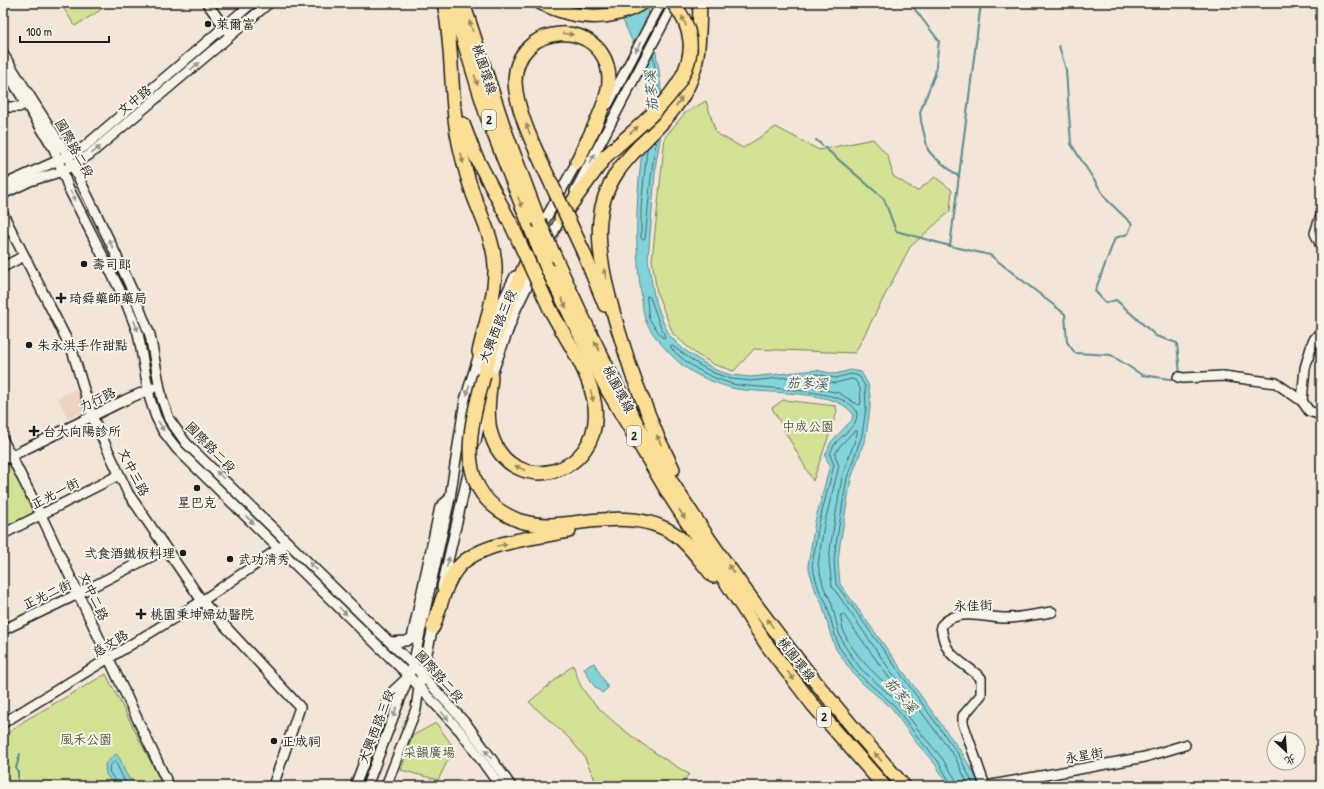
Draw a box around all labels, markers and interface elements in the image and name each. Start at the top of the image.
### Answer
one-way arrow [680,14,686,26]
place label: 萊爾富 [216,15,255,33]
scale bar [20,18,109,44]
marker: 萊爾富 [203,19,213,29]
one-way arrow [467,20,473,32]
text: 100 m [26,23,52,40]
one-way arrow [562,31,574,37]
street label: 桃園環線 [468,41,502,97]
one-way arrow [635,41,642,53]
one-way arrow [189,61,200,70]
water label: 茄苳溪 [639,68,661,113]
one-way arrow [473,75,479,87]
street label: 文中路 [113,81,155,119]
one-way arrow [675,97,683,108]
road number: 2 [482,110,496,130]
street label: 國際路二段 [51,115,99,181]
one-way arrow [525,123,531,135]
one-way arrow [629,125,640,134]
one-way arrow [90,145,101,154]
one-way arrow [460,151,466,164]
one-way arrow [588,153,595,165]
one-way arrow [70,190,76,202]
one-way arrow [517,197,523,208]
one-way arrow [108,238,114,250]
place label: 壽司郎 [92,255,131,273]
marker: 壽司郎 [79,259,89,269]
one-way arrow [602,268,608,280]
street label: 大興西路三段 [474,286,520,366]
place label: 琦舜藥師藥局 [69,289,147,307]
marker: 琦舜藥師藥局 [56,293,66,303]
one-way arrow [561,297,567,309]
one-way arrow [133,320,139,332]
place label: 朱永洪手作甜點 [37,336,128,354]
marker: 朱永洪手作甜點 [24,340,34,350]
one-way arrow [594,340,600,352]
street label: 桃園環線 [599,362,639,416]
water label: 茄苳溪 [786,372,829,393]
street label: 力行路 [76,382,118,416]
one-way arrow [465,384,471,396]
one-way arrow [589,390,595,402]
street label: 國際路二段 [182,417,240,477]
park label: 中成公園 [782,417,834,435]
one-way arrow [157,420,164,432]
place label: 台大向陽診所 [43,422,121,440]
marker: 台大向陽診所 [28,425,40,437]
road number: 2 [627,426,641,446]
one-way arrow [656,434,662,445]
street label: 文中三路 [114,445,154,499]
one-way arrow [514,465,526,471]
one-way arrow [215,471,225,480]
street label: 正光一街 [28,473,82,513]
marker: 星巴克 [192,483,202,493]
place label: 星巴克 [177,493,217,511]
one-way arrow [678,509,686,519]
one-way arrow [245,515,255,525]
one-way arrow [496,541,508,547]
place label: 弍食酒鐵板料理 [84,544,175,562]
marker: 弍食酒鐵板料理 [178,548,188,558]
place label: 武功清秀 [238,550,290,568]
marker: 武功清秀 [225,554,235,564]
one-way arrow [445,556,451,568]
one-way arrow [308,562,317,571]
one-way arrow [727,563,735,574]
street label: 文中二路 [75,569,113,623]
street label: 正光二街 [20,575,74,613]
street label: 永佳街 [953,595,993,615]
place label: 桃園秉坤婦幼醫院 [150,605,254,623]
one-way arrow [338,606,348,616]
marker: 桃園秉坤婦幼醫院 [135,608,147,620]
one-way arrow [766,618,774,629]
street label: 慈文路 [89,625,131,661]
street label: 桃園環線 [774,633,820,685]
street label: 國際路二段 [412,646,468,706]
one-way arrow [787,671,795,682]
water label: 茄苳溪 [880,673,923,718]
street label: 大興西路三段 [354,686,398,766]
one-way arrow [392,706,398,718]
road number: 2 [817,707,831,727]
one-way arrow [440,711,450,721]
park label: 風禾公園 [60,730,112,748]
north arrow [1266,731,1306,771]
place label: 正成祠 [282,732,321,750]
marker: 正成祠 [269,736,279,746]
park label: 采韻廣場 [403,743,455,761]
street label: 永星街 [1063,743,1105,767]
one-way arrow [484,749,492,760]
text: 北 [1282,751,1298,769]
one-way arrow [873,752,882,762]

